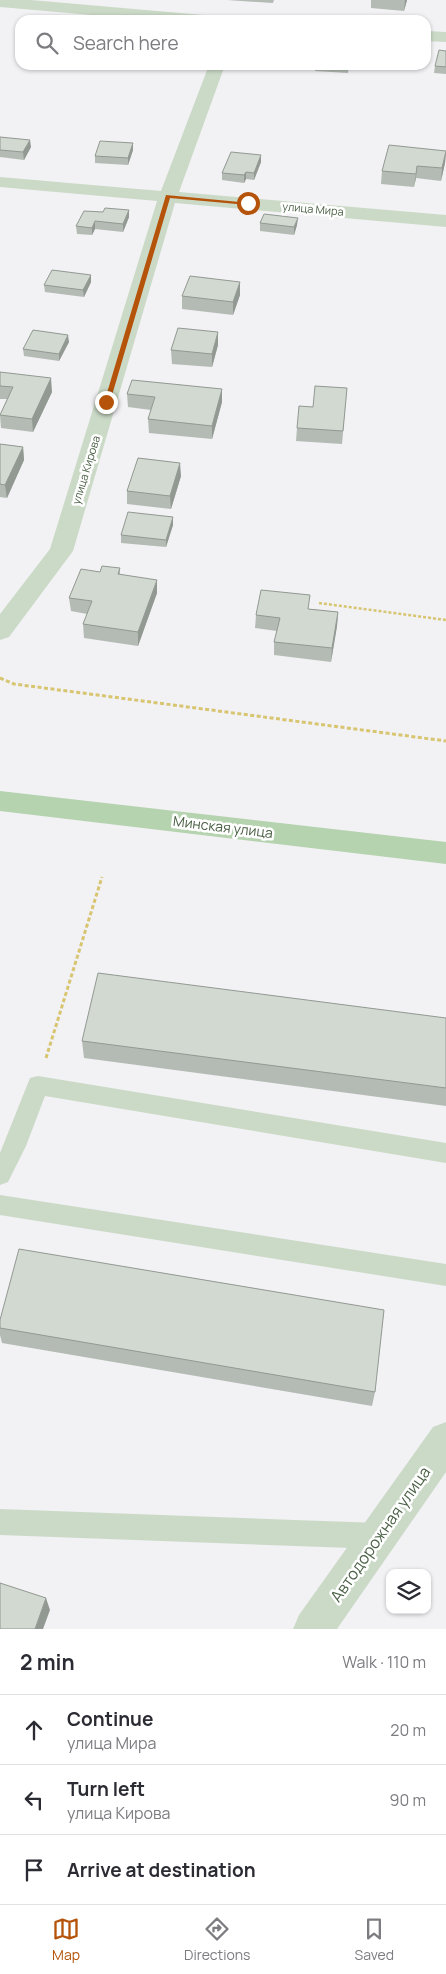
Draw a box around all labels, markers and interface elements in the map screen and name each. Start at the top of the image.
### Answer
search box [15,15,431,70]
icon: search [33,29,61,57]
text: Search here [73,30,179,56]
route start [237,192,260,215]
street label: улица Мира [282,198,344,219]
route end [95,391,118,414]
street label: улица Кирова [68,434,103,506]
street label: Минская улица [172,811,274,842]
street label: Автодорожная улица [325,1462,435,1606]
map controls [386,1569,431,1614]
button: layers [386,1569,431,1614]
text: 2 min [20,1648,75,1676]
text: Walk · 110 m [342,1651,426,1673]
text: Continue [67,1706,153,1732]
icon: ahead [20,1716,48,1744]
text: 20 m [390,1719,426,1741]
text: улица Мира [67,1732,156,1754]
text: Turn left [67,1776,145,1802]
icon: left [20,1786,48,1814]
text: 90 m [390,1789,426,1811]
text: улица Кирова [67,1802,170,1824]
icon: arrive [20,1856,48,1884]
text: Arrive at destination [67,1857,256,1883]
tab: Map [52,1915,80,1964]
tab: Directions [184,1915,250,1964]
tab: Saved [355,1915,394,1964]

